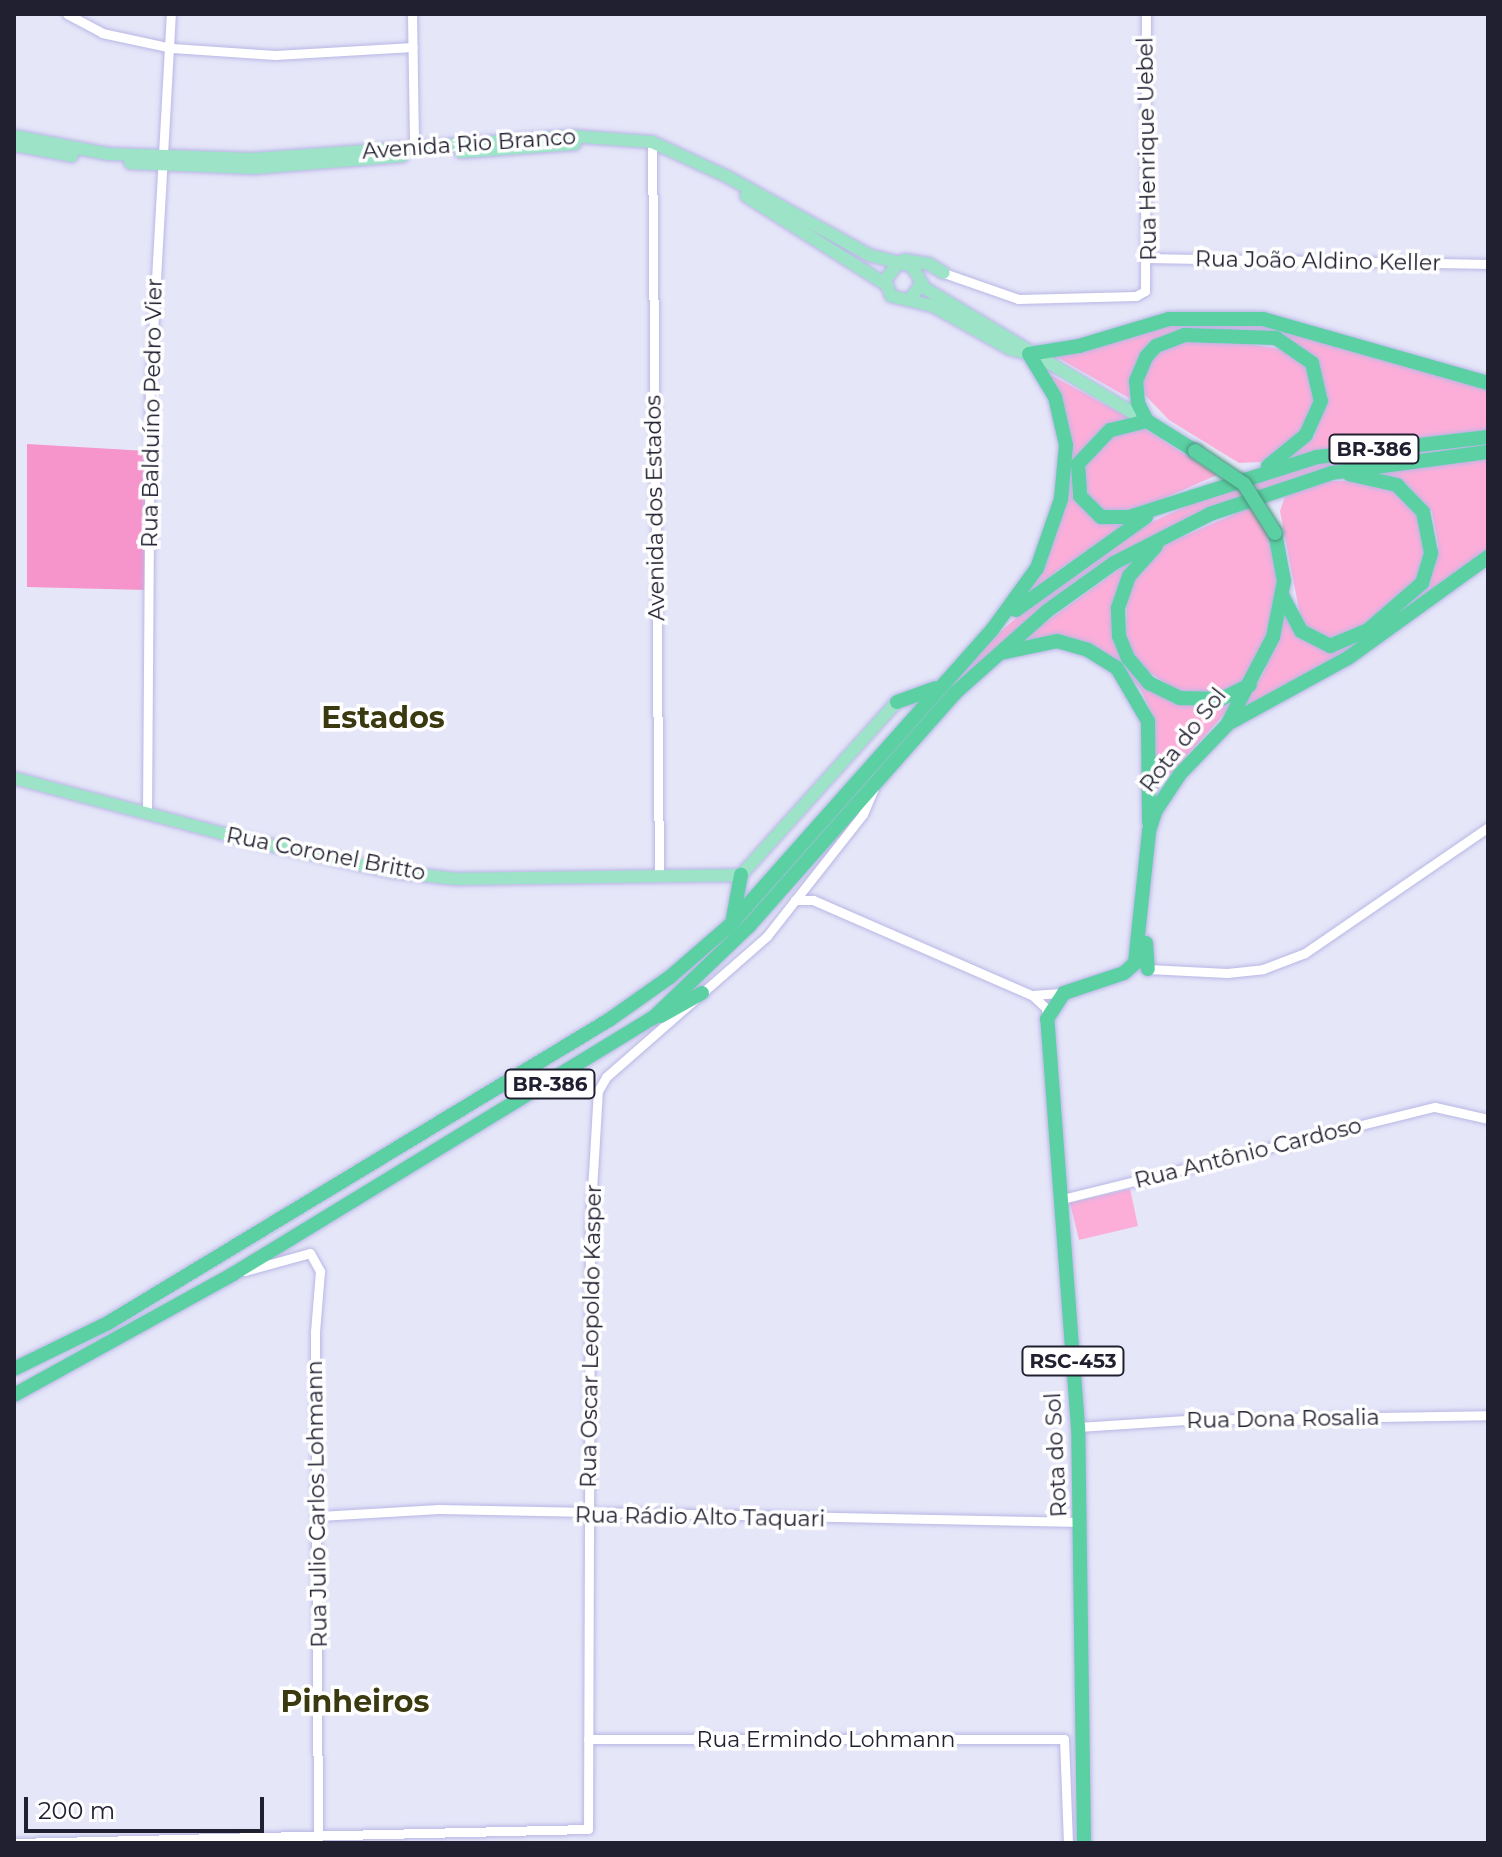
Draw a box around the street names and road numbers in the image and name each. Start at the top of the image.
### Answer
street label: Rua Henrique Uebel [1132,37,1162,261]
street label: Avenida Rio Branco [361,123,577,165]
street label: Rua João Aldino Keller [1195,246,1441,276]
street label: Rua Balduíno Pedro Vier [136,278,168,548]
street label: Avenida dos Estados [640,395,670,621]
road number: BR-386 [1328,433,1420,465]
street label: Rota do Sol [1134,683,1232,797]
street label: Rua Coronel Britto [224,822,428,886]
road number: BR-386 [504,1068,596,1100]
street label: Rua Antônio Cardoso [1132,1112,1364,1194]
street label: Rua Oscar Leopoldo Kasper [575,1184,607,1488]
road number: RSC-453 [1021,1345,1125,1377]
street label: Rua Julio Carlos Lohmann [301,1360,333,1648]
street label: Rota do Sol [1040,1392,1072,1518]
street label: Rua Dona Rosalia [1186,1404,1380,1434]
street label: Rua Rádio Alto Taquari [575,1502,825,1532]
street label: Rua Ermindo Lohmann [697,1727,955,1753]

